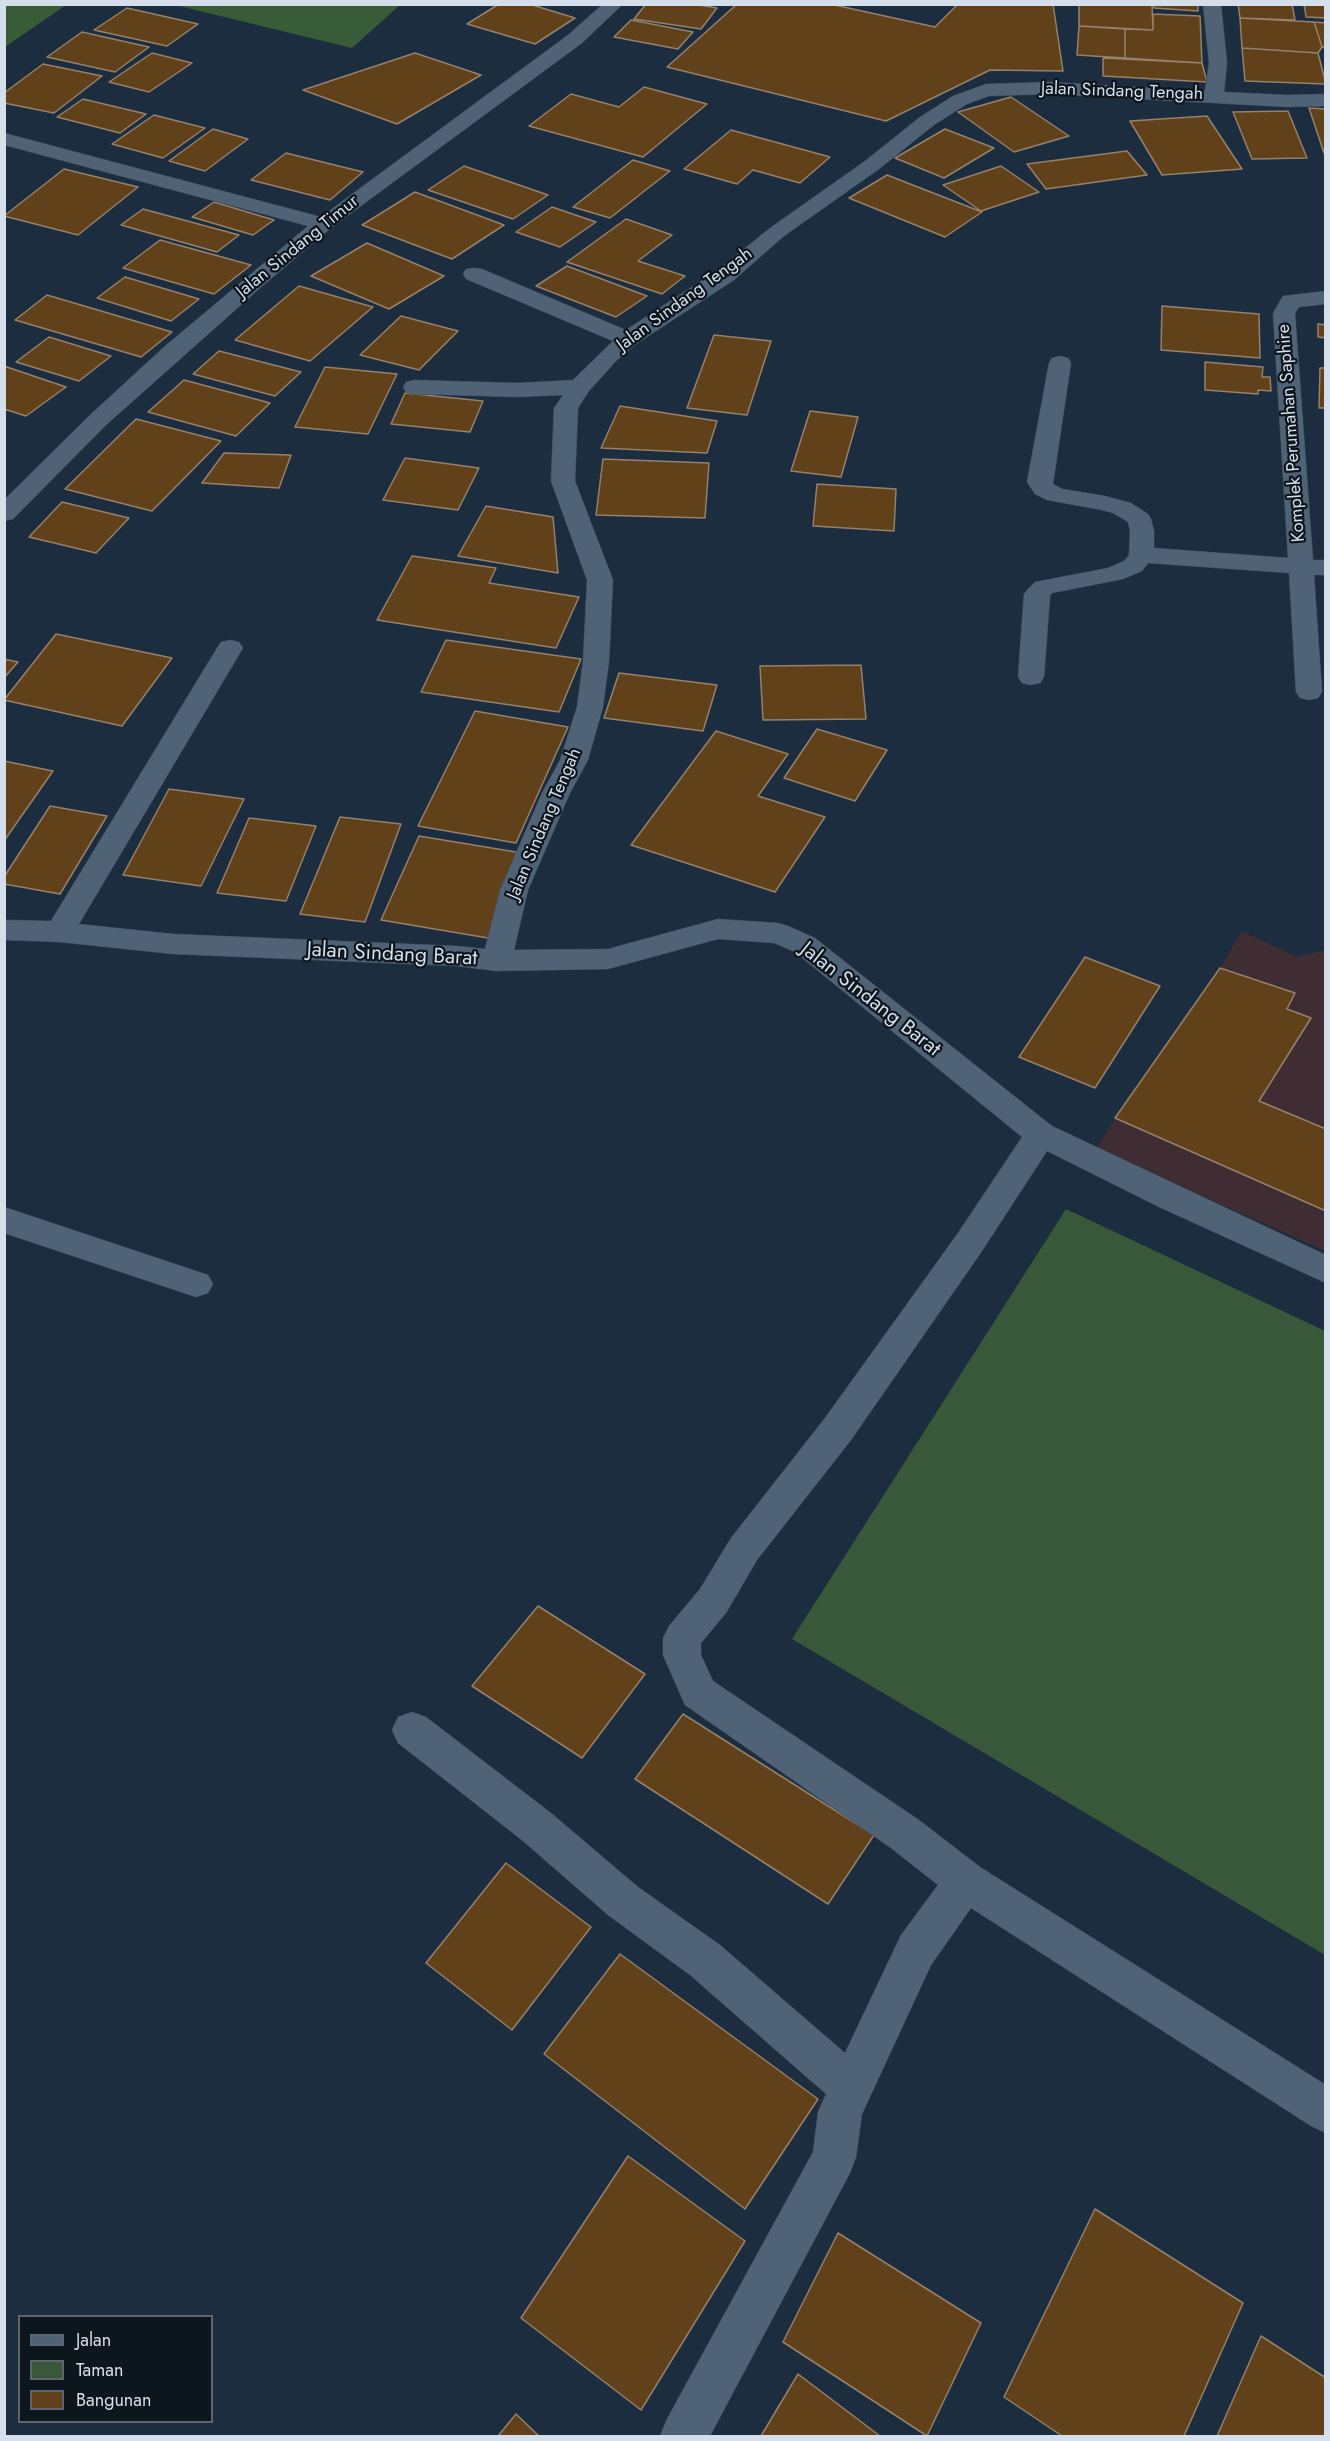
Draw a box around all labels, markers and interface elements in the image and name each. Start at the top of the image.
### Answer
street label: Jalan Sindang Tengah [1041,78,1203,106]
street label: Jalan Sindang Timur [232,191,364,303]
street label: Jalan Sindang Tengah [613,244,757,356]
street label: Komplek Perumahan Saphire [1274,323,1310,543]
street label: Jalan Sindang Tengah [503,745,587,903]
street label: Jalan Sindang Barat [795,937,945,1063]
street label: Jalan Sindang Barat [306,938,478,972]
legend [18,2315,213,2423]
text: Jalan [76,2327,111,2353]
text: Taman [76,2357,123,2383]
text: Bangunan [76,2387,151,2413]

